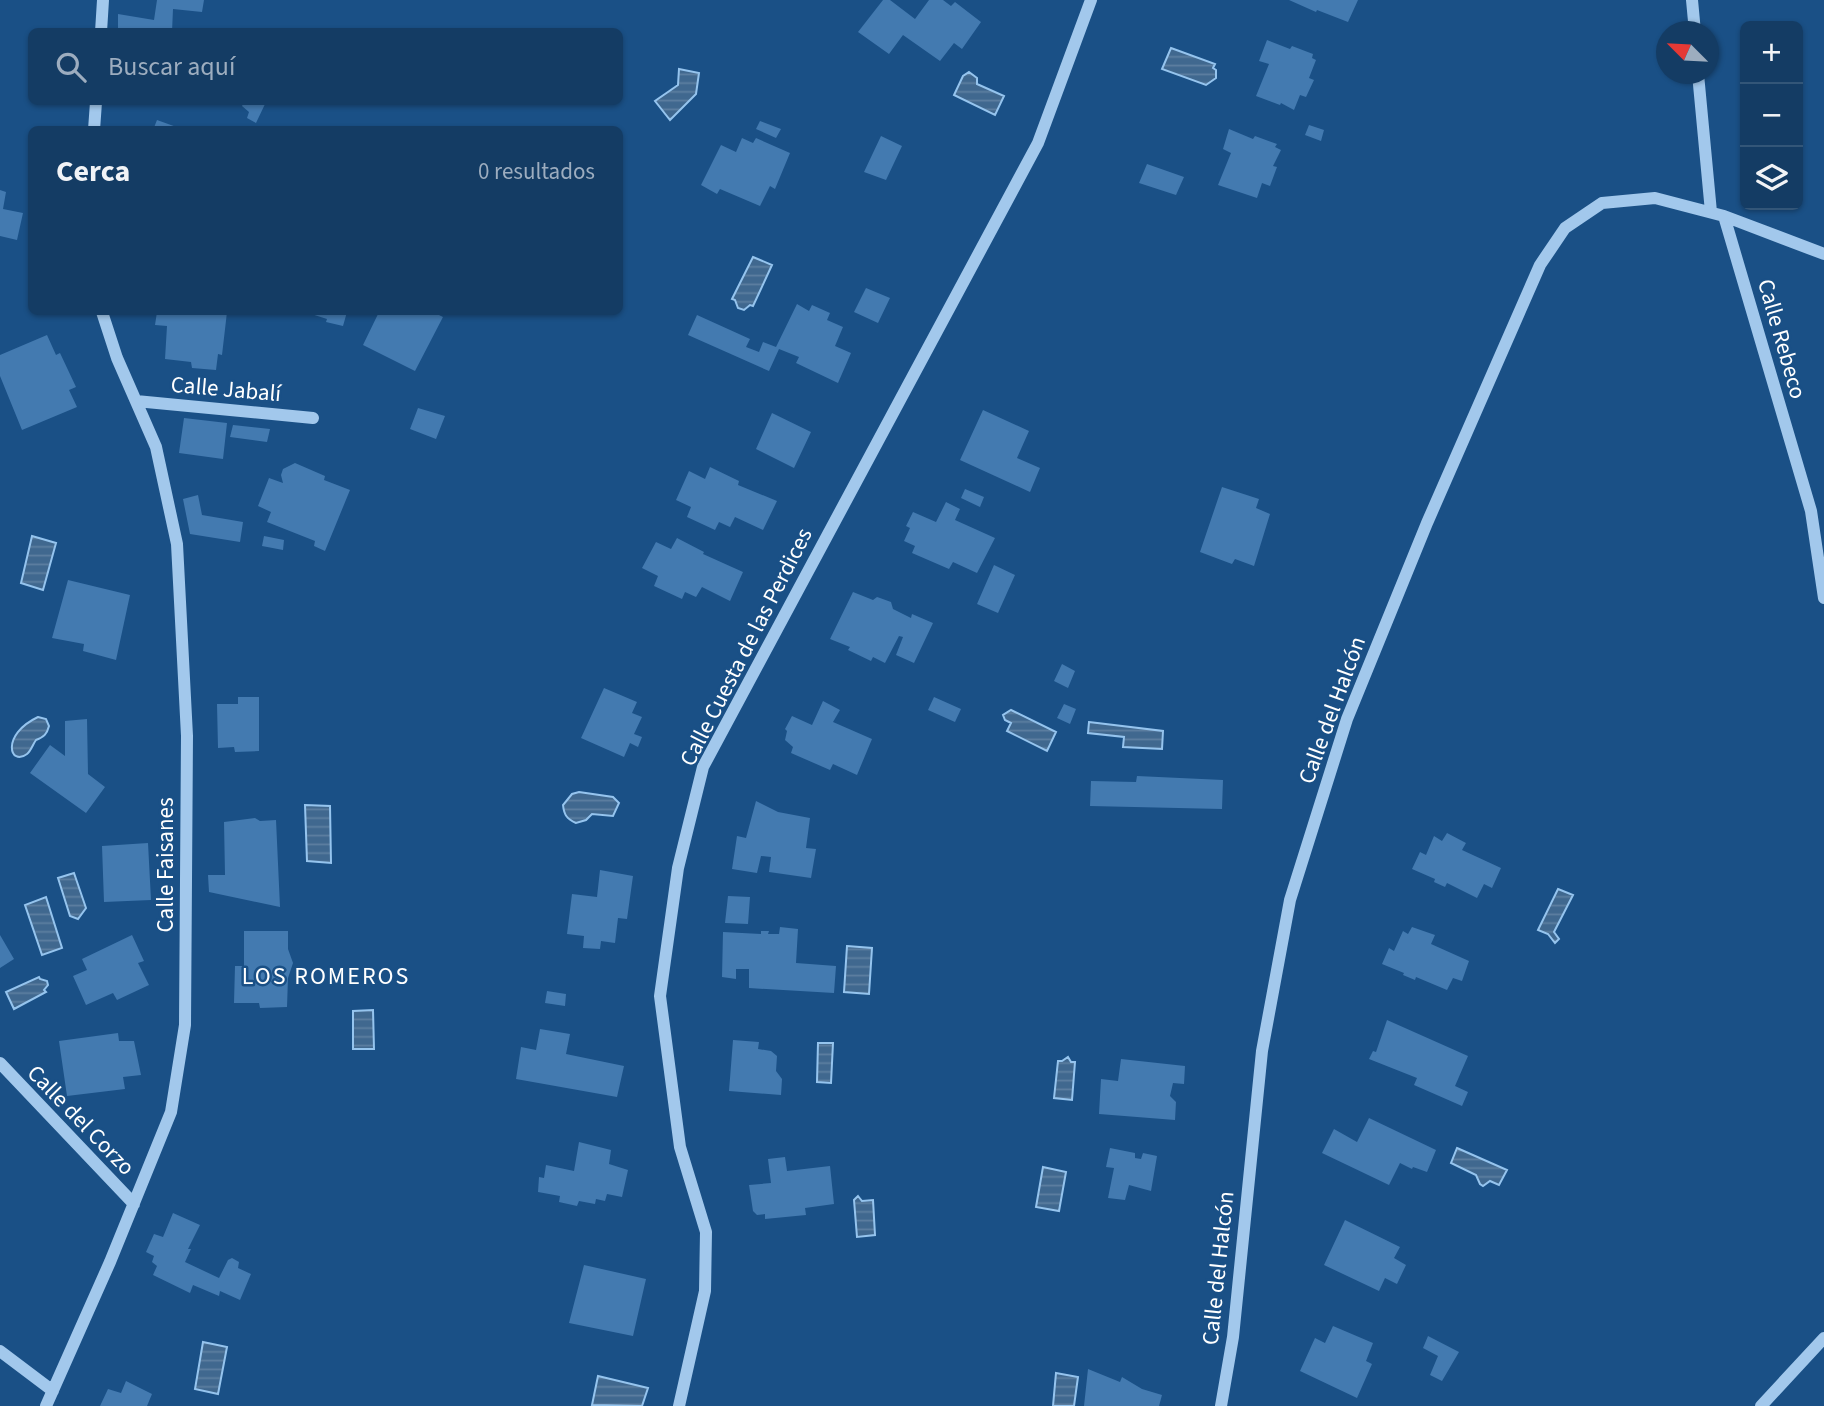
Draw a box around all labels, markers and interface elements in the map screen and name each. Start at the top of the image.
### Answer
north arrow [1656,21,1719,84]
map controls [1740,21,1803,210]
button: + [1740,21,1803,84]
search box [28,28,623,105]
icon: search [52,48,90,86]
text: Buscar aquí [108,48,235,85]
button: − [1740,84,1803,147]
button: layers [1740,147,1803,210]
text: Cerca [56,150,130,193]
text: 0 resultados [478,155,595,188]
street label: Calle Rebeco [1749,275,1815,403]
street label: Calle Jabalí [169,368,284,410]
street label: Calle Cuesta de las Perdices [671,522,821,772]
street label: Calle del Halcón [1290,632,1374,788]
street label: Calle Faisanes [149,797,182,933]
district label: LOS ROMEROS [242,959,410,994]
street label: Calle del Corzo [20,1057,142,1183]
street label: Calle del Halcón [1194,1189,1242,1347]

